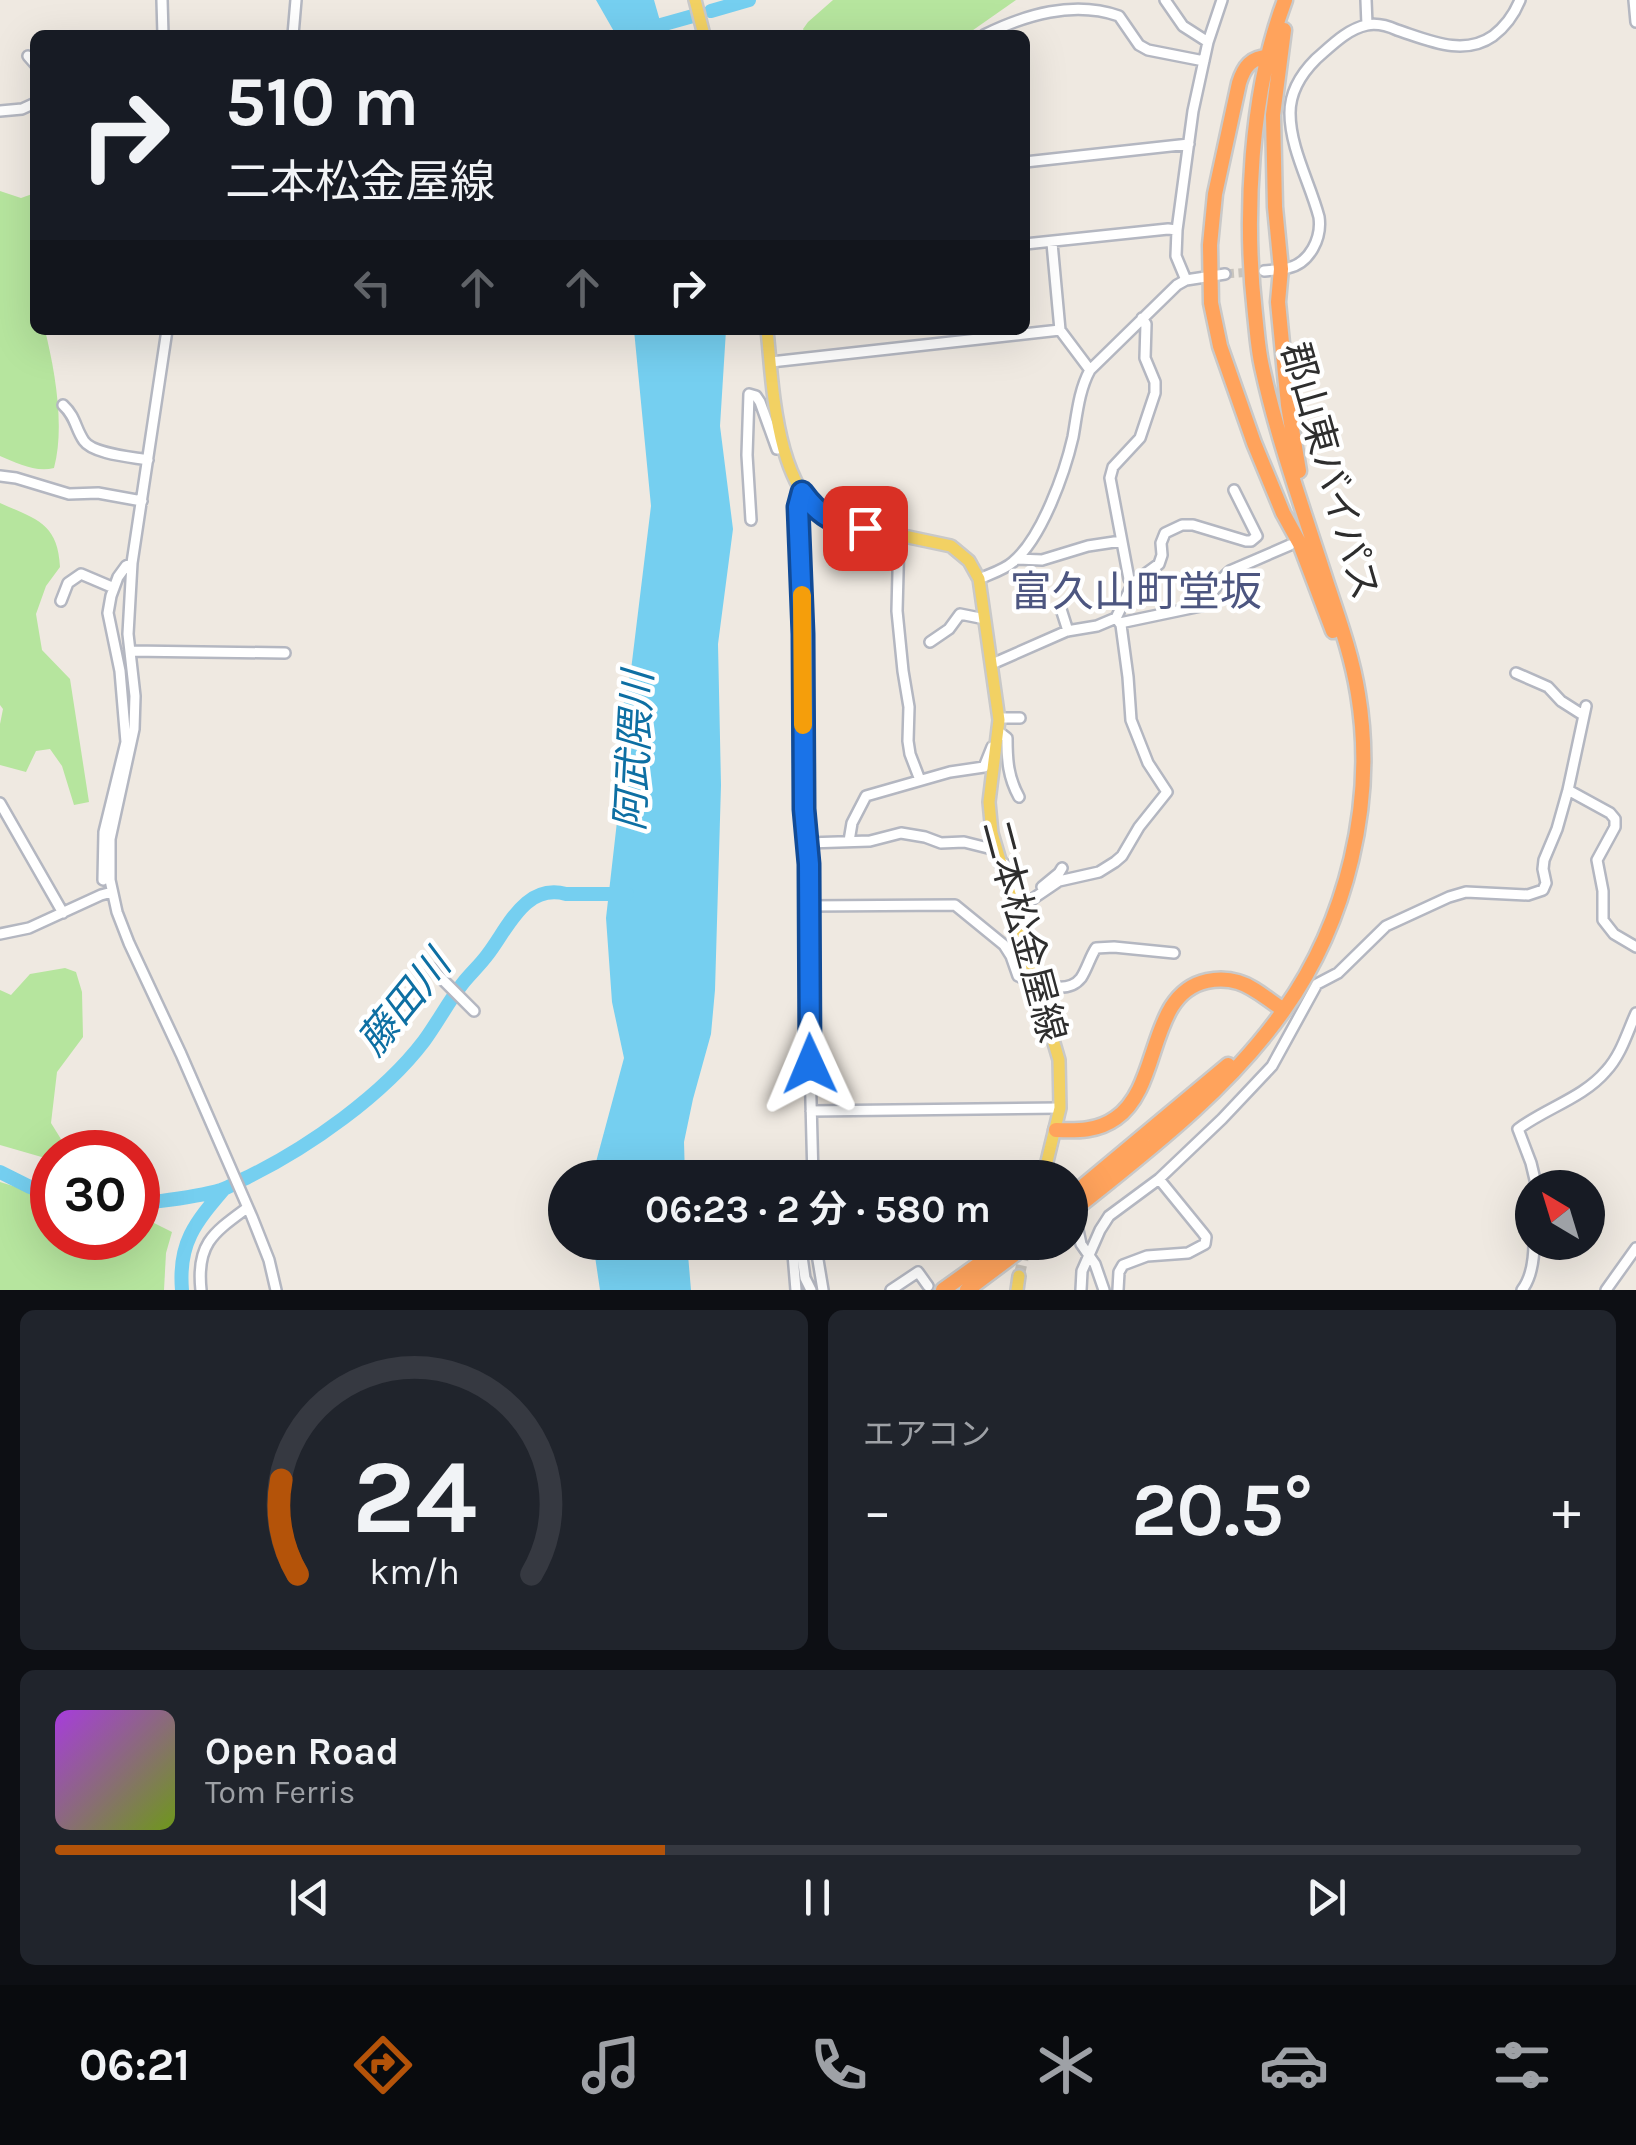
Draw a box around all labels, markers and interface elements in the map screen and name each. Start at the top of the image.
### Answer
text: 510 m [225,61,419,143]
icon: right [60,70,190,200]
text: 二本松金屋線 [225,156,495,208]
icon: left [345,260,400,315]
icon: ahead [450,260,505,315]
icon: ahead [555,260,610,315]
icon: right [660,260,715,315]
street label: 郡山東バイパス [1272,337,1388,605]
pin [823,486,908,571]
icon: arrive [838,501,893,556]
district label: 富久山町堂坂 [1010,567,1262,617]
water label: 阿武隈川 [606,666,662,832]
street label: 二本松金屋線 [973,815,1075,1047]
water label: 藤田川 [348,938,463,1064]
position arrow [758,1012,862,1116]
speed limit sign: 30 [30,1130,160,1260]
north arrow [1515,1170,1605,1260]
map controls [1515,1170,1605,1260]
text: 06:23 · 2 分 · 580 m [645,1187,991,1232]
text: エアコン [863,1416,991,1453]
text: 24 [352,1437,476,1558]
text: 20.5° [1131,1466,1313,1554]
text: − [863,1479,892,1543]
text: + [1552,1479,1581,1543]
text: km/h [369,1551,459,1593]
text: Open Road [205,1729,399,1774]
text: Tom Ferris [205,1774,355,1811]
icon: previous [282,1870,337,1925]
icon: pause [790,1870,845,1925]
icon: next [1299,1870,1354,1925]
icon: directions [348,2030,418,2100]
icon: music [576,2030,646,2100]
icon: phone [804,2030,874,2100]
icon: climate [1031,2030,1101,2100]
icon: car [1259,2030,1329,2100]
icon: filters [1487,2030,1557,2100]
text: 06:21 [79,2039,190,2091]

